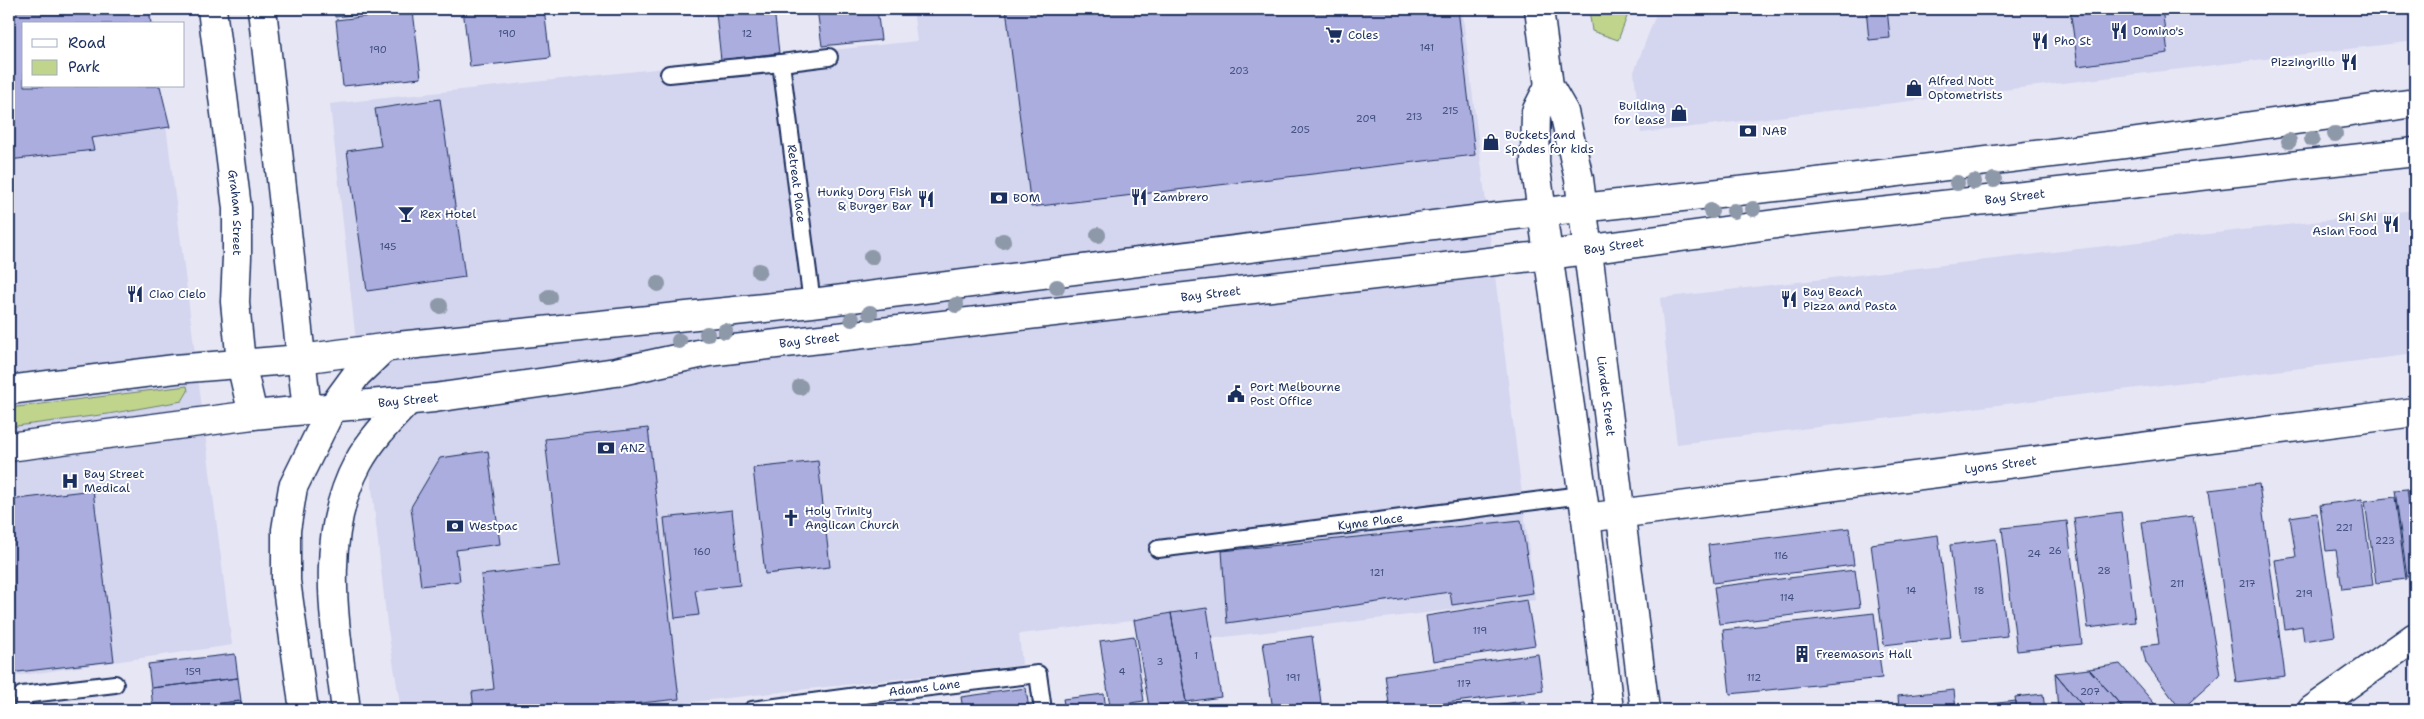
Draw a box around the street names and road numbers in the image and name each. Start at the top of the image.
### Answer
street label: Retreat Place [784,143,810,224]
street label: Graham Street [224,169,245,255]
street label: Bay Street [1984,185,2046,208]
street label: Bay Street [1583,234,1645,258]
street label: Bay Street [1180,283,1242,305]
street label: Bay Street [778,329,840,352]
street label: Liardet Street [1593,355,1619,437]
street label: Bay Street [377,389,439,411]
street label: Lyons Street [1964,452,2038,478]
street label: Kyme Place [1337,510,1404,534]
street label: Adams Lane [888,675,962,700]

